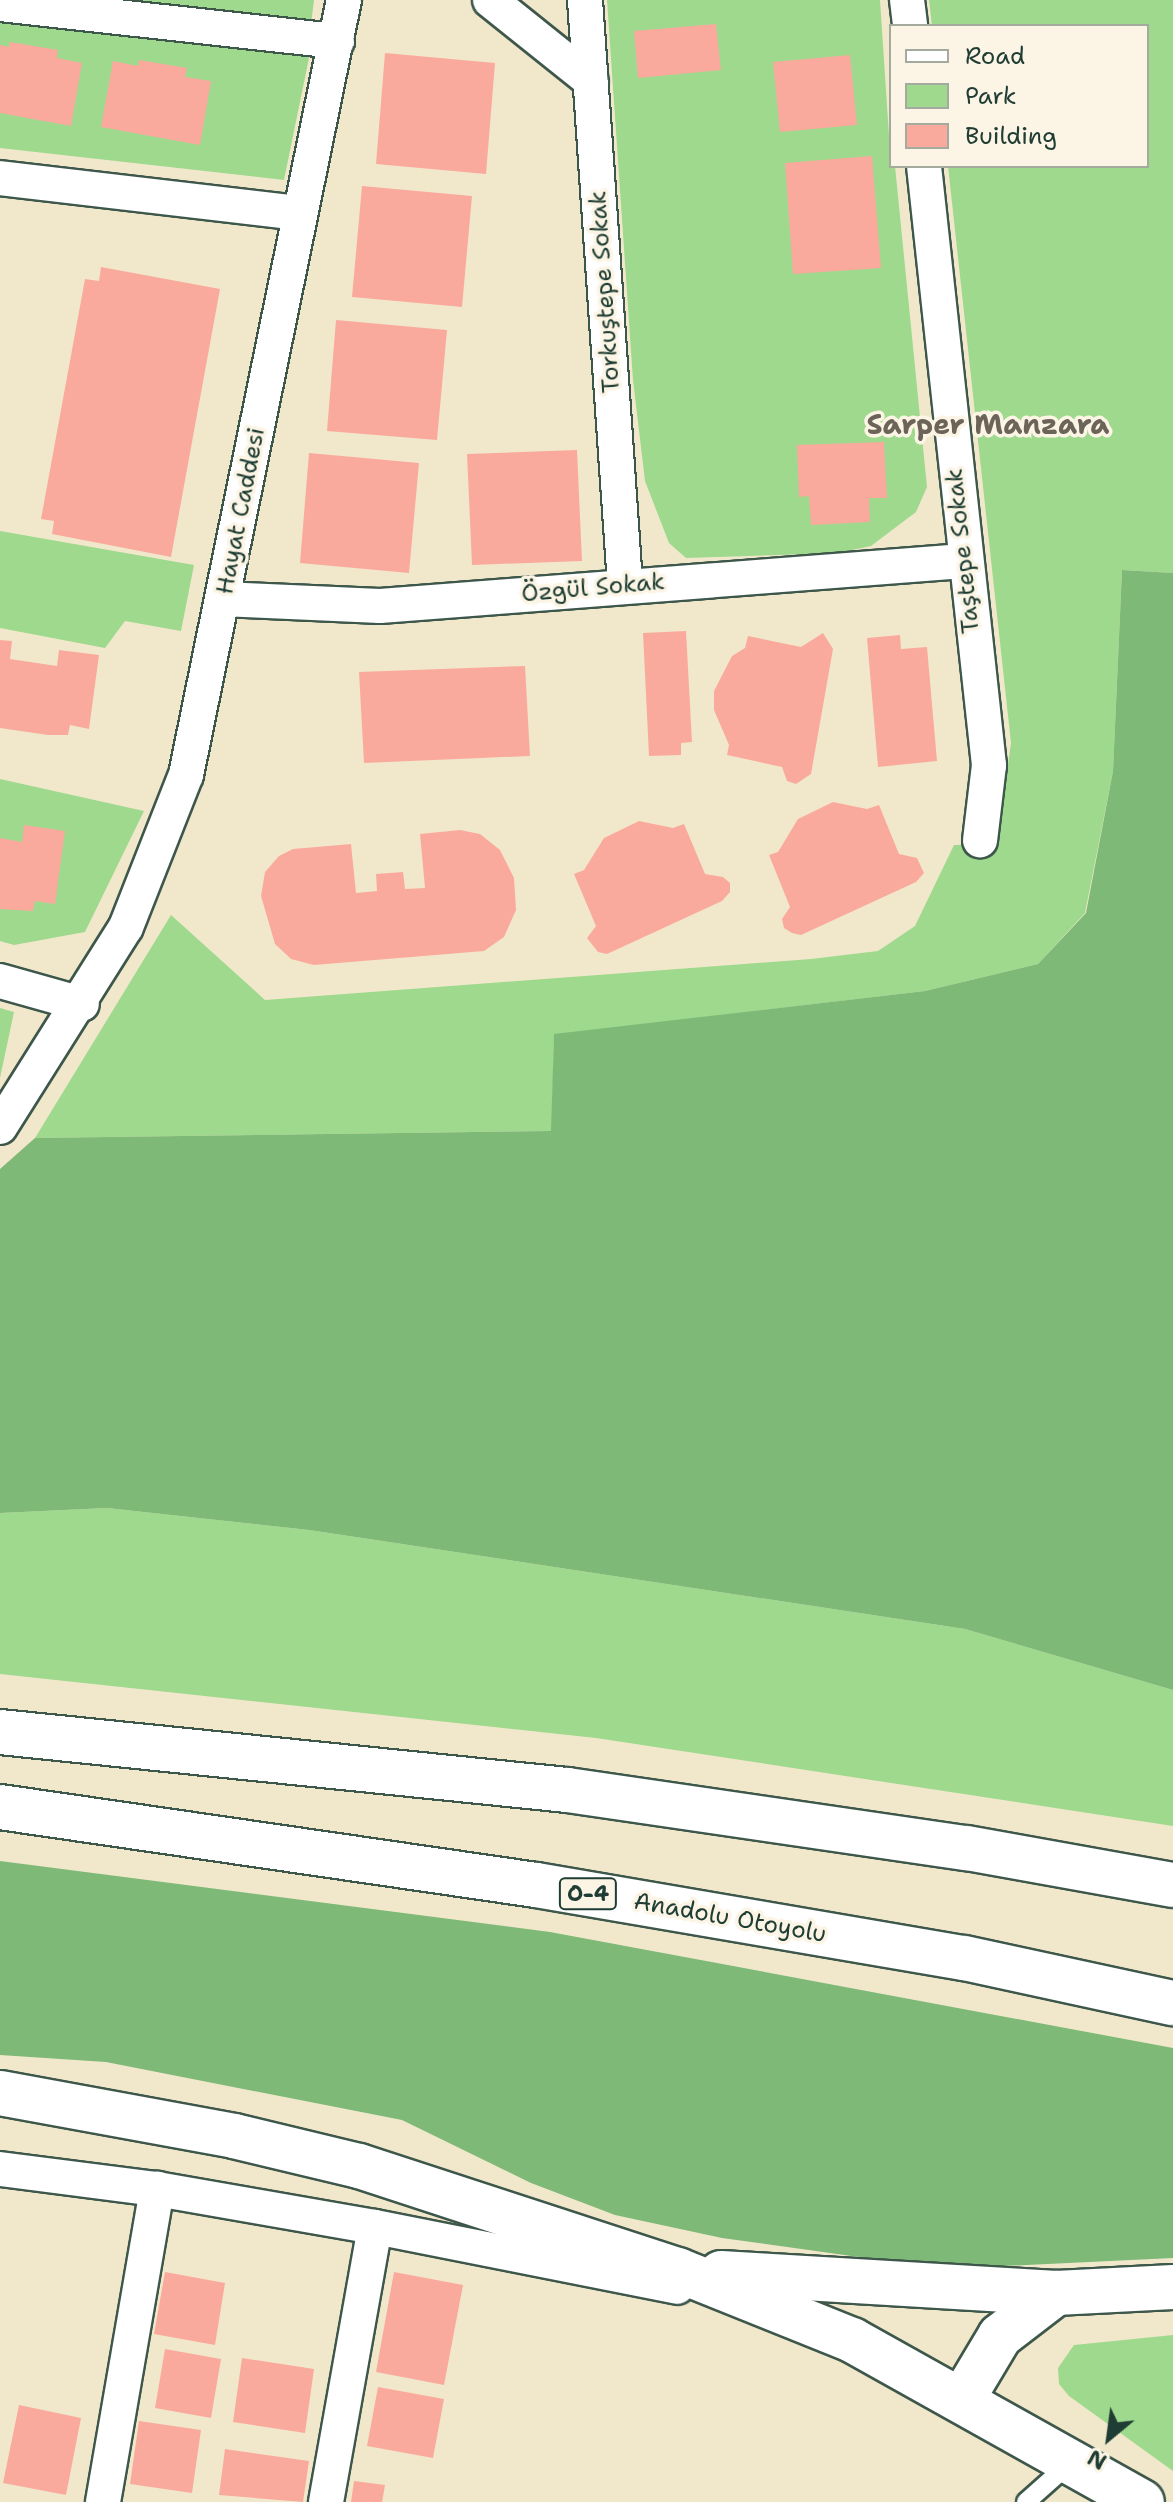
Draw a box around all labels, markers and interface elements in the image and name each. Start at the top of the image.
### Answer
legend [889,24,1149,168]
text: Road [965,40,1025,72]
text: Park [965,80,1017,112]
text: Building [965,120,1057,152]
street label: Torkuştepe Sokak [584,190,626,394]
district label: Sarper Manzara [867,407,1109,441]
street label: Hayat Caddesi [211,425,271,597]
street label: Taştepe Sokak [940,467,986,635]
street label: Özgül Sokak [520,567,666,609]
road number: O-4 [558,1876,618,1912]
street label: Anadolu Otoyolu [632,1887,828,1949]
north arrow [1069,2398,1149,2478]
text: N [1082,2443,1112,2476]

